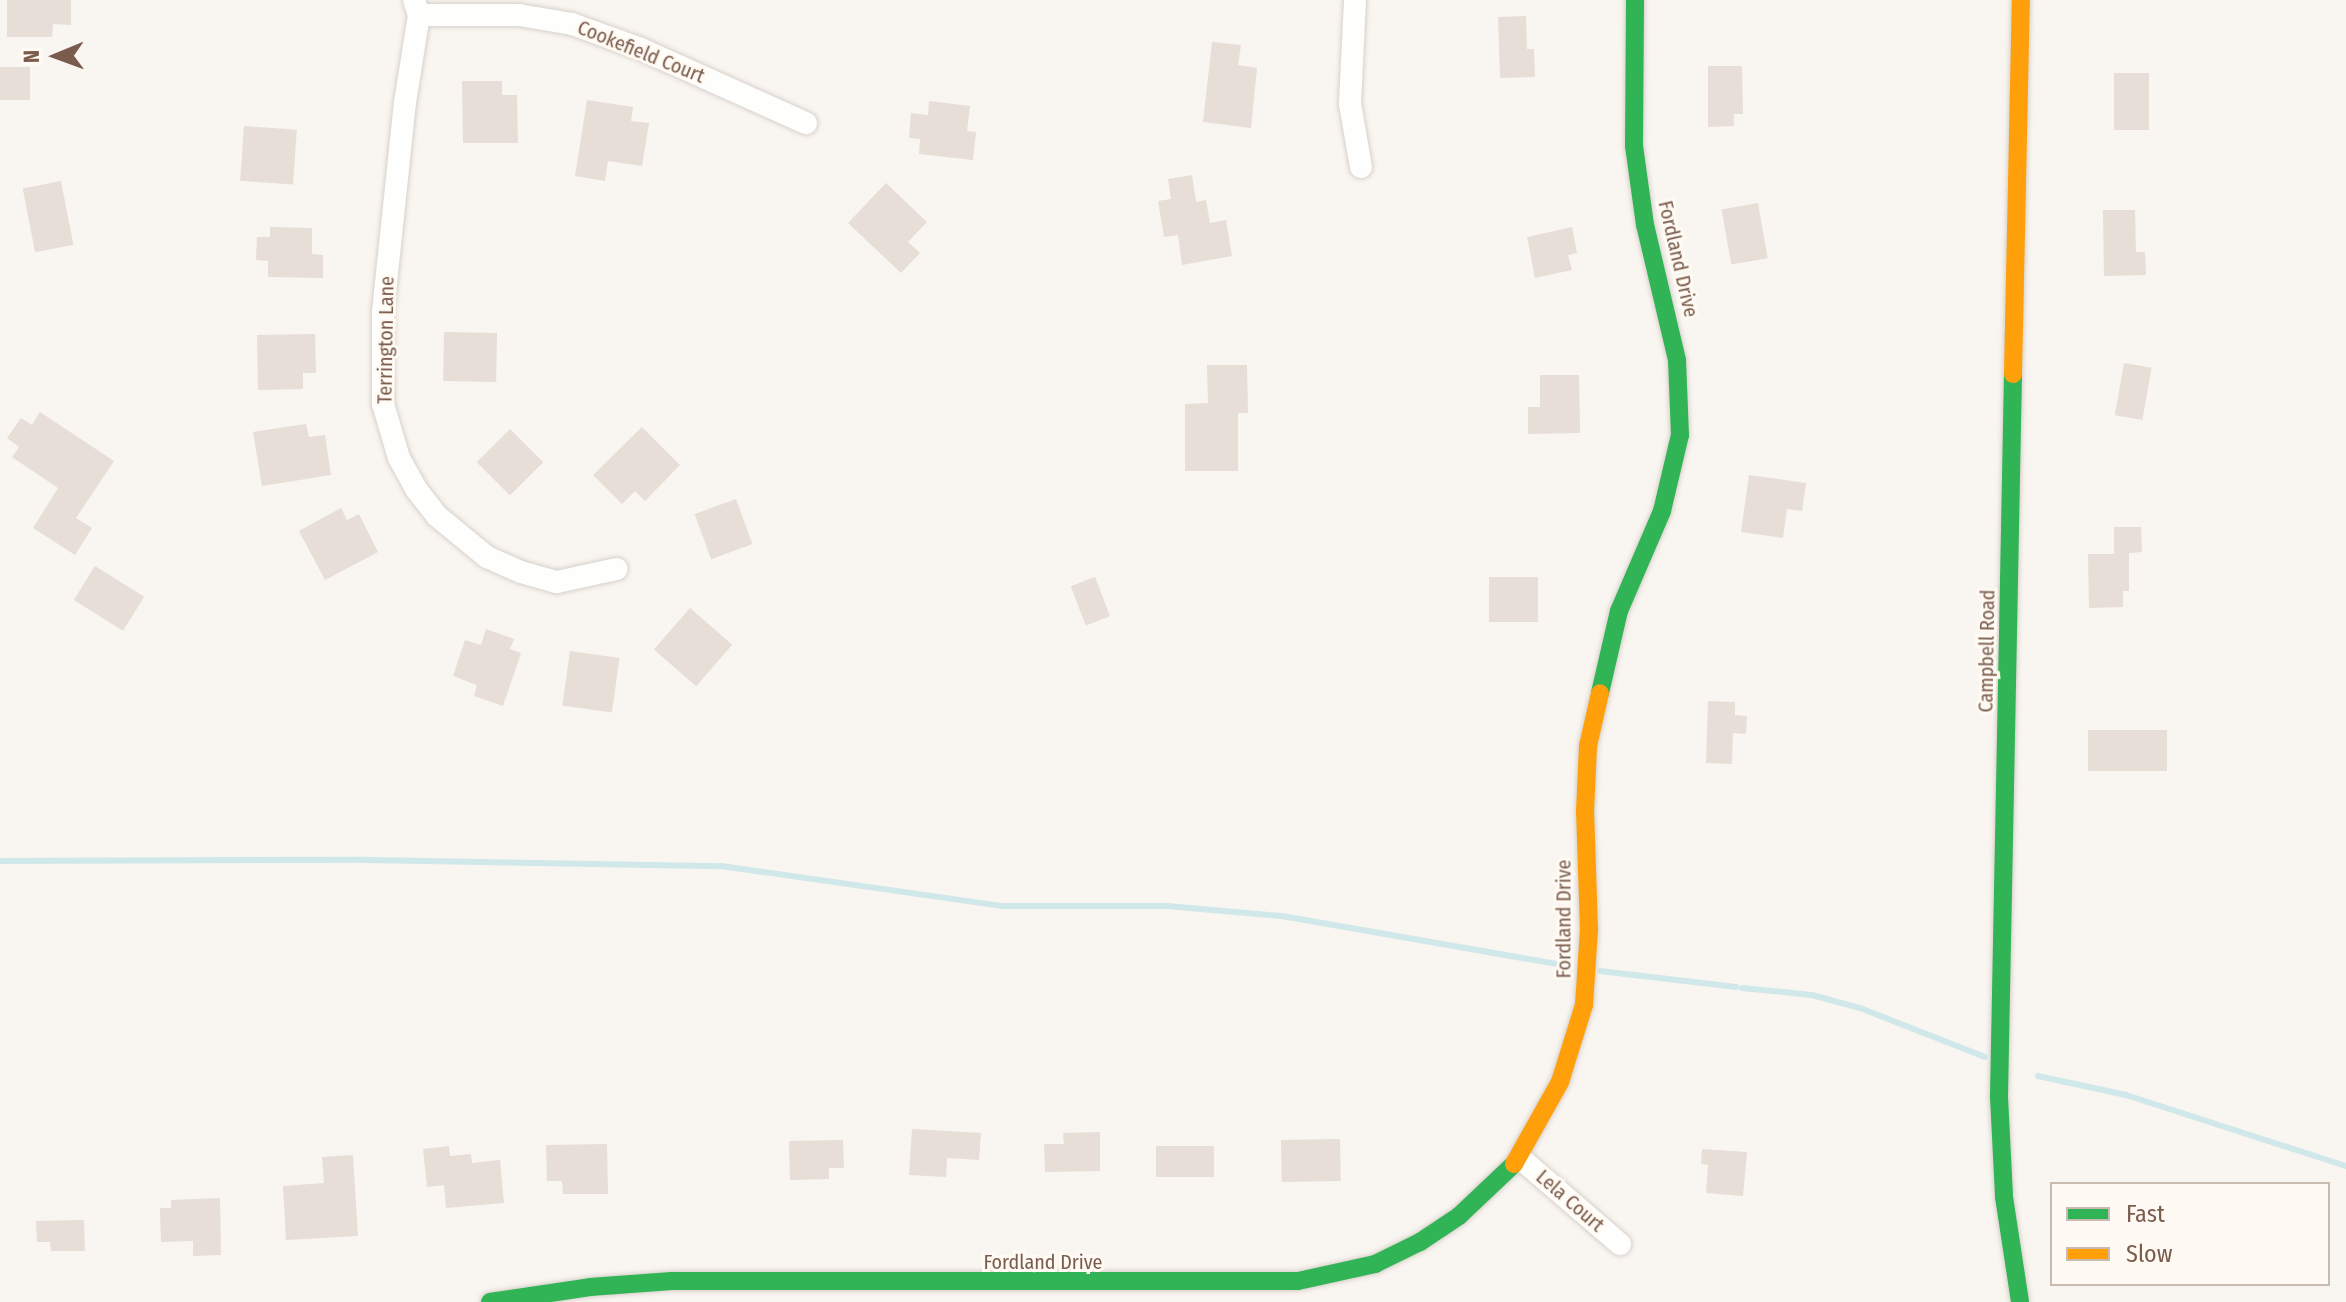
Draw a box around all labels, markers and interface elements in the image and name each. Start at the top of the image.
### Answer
north arrow [16,16,96,96]
street label: Cookefield Court [574,16,708,88]
text: N [18,50,45,63]
street label: Fordland Drive [1653,198,1703,320]
street label: Terrington Lane [373,276,399,404]
street label: Campbell Road [1974,589,2000,713]
street label: Fordland Drive [1552,860,1576,978]
street label: Lela Court [1531,1165,1609,1237]
legend [2050,1182,2330,1286]
text: Fast [2126,1200,2165,1228]
text: Slow [2126,1240,2172,1268]
street label: Fordland Drive [984,1250,1102,1274]

